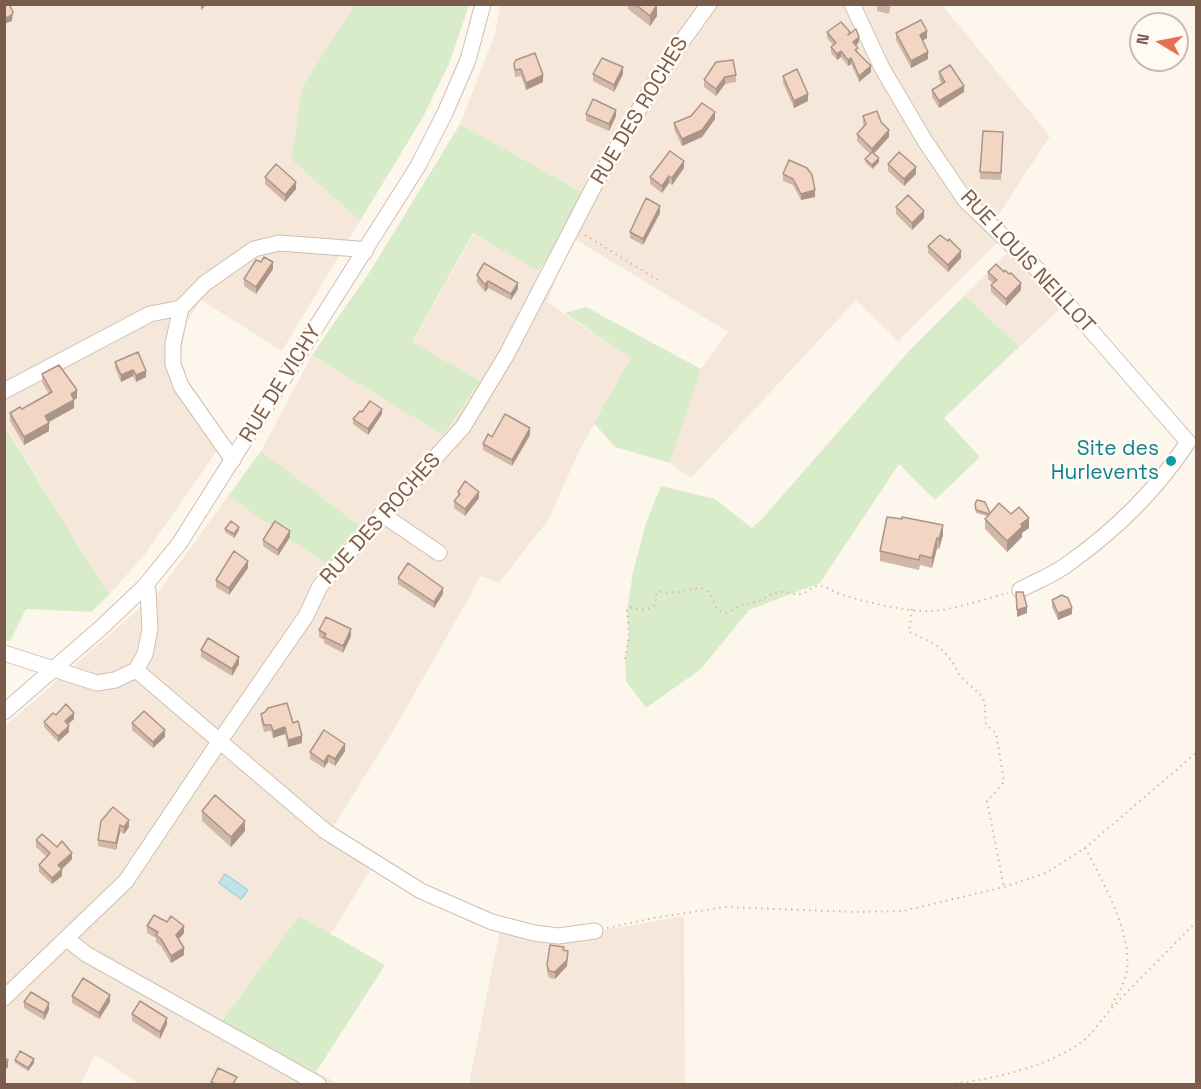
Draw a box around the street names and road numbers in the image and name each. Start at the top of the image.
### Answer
street label: RUE DES ROCHES [586,33,694,189]
street label: RUE LOUIS NEILLOT [954,185,1100,339]
street label: RUE DE VICHY [235,321,327,447]
street label: RUE DES ROCHES [316,448,446,590]

